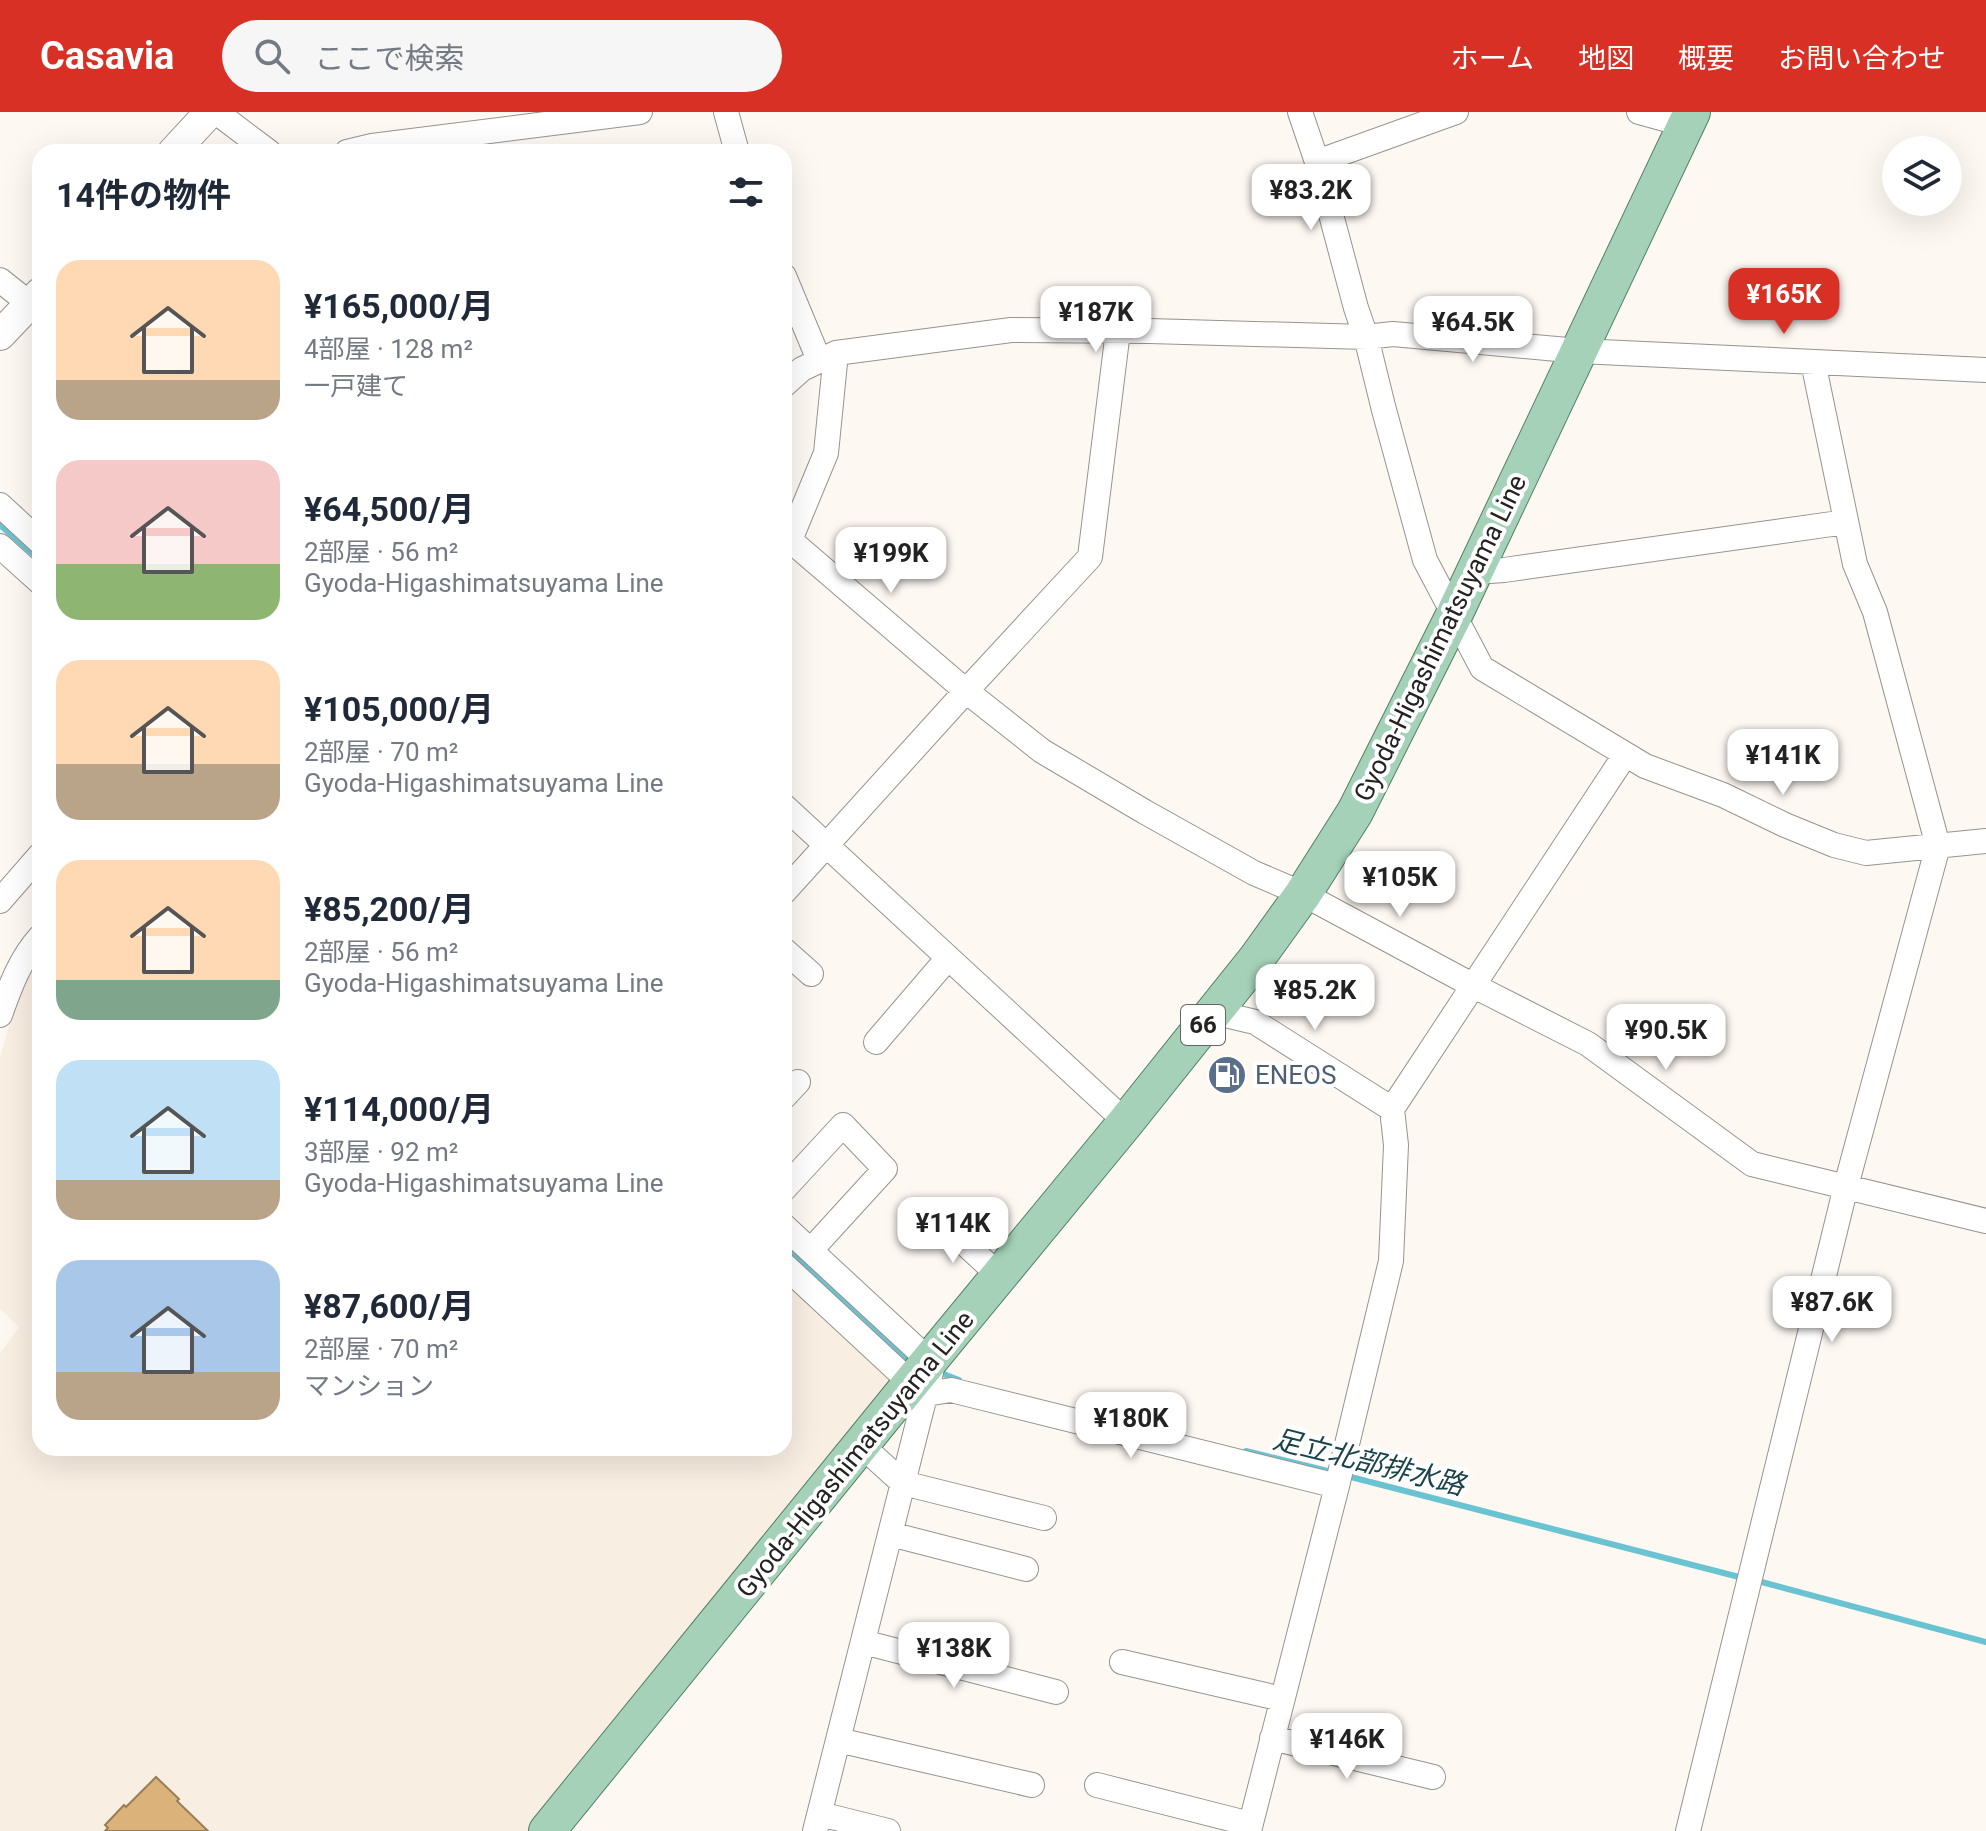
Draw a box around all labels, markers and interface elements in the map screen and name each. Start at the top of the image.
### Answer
search box [222,20,782,92]
text: Casavia [40,34,174,78]
icon: search [250,34,294,78]
text: ここで検索 [314,41,464,76]
text: ホーム [1451,42,1534,75]
text: 地図 [1578,42,1634,75]
text: 概要 [1678,42,1734,75]
text: お問い合わせ [1778,42,1946,75]
map controls [1882,136,1962,216]
button: layers [1882,136,1962,216]
pin: ¥83.2K [1246,164,1376,232]
icon: filters [724,170,768,214]
text: 14件の物件 [56,175,231,215]
text: ¥83.2K [1270,175,1352,205]
pin: ¥165K [1728,268,1840,336]
text: ¥165K [1746,279,1822,309]
text: ¥165,000/月 [304,286,494,326]
pin: ¥187K [1040,286,1152,354]
icon: home [120,292,216,388]
pin: ¥64.5K [1408,296,1538,364]
text: ¥187K [1058,297,1134,327]
text: ¥64.5K [1432,307,1514,337]
text: 4部屋 · 128 m² [304,334,473,364]
text: 一戸建て [304,371,408,401]
street label: Gyoda-Higashimatsuyama Line [1348,470,1532,806]
text: ¥64,500/月 [304,489,475,529]
icon: home [120,492,216,588]
pin: ¥199K [835,527,947,595]
text: 2部屋 · 56 m² [304,537,458,567]
text: ¥199K [853,538,929,568]
text: Gyoda-Higashimatsuyama Line [304,568,664,598]
text: ¥105,000/月 [304,689,494,729]
icon: home [120,692,216,788]
pin: ¥141K [1727,729,1839,797]
text: 2部屋 · 70 m² [304,737,458,767]
text: ¥141K [1745,740,1821,770]
text: Gyoda-Higashimatsuyama Line [304,768,664,798]
pin: ¥105K [1344,851,1456,919]
text: ¥105K [1362,862,1438,892]
text: ¥85,200/月 [304,889,475,929]
icon: home [120,892,216,988]
text: 2部屋 · 56 m² [304,937,458,967]
pin: ¥85.2K [1250,964,1380,1032]
text: Gyoda-Higashimatsuyama Line [304,968,664,998]
text: ¥85.2K [1274,975,1356,1005]
pin: ¥90.5K [1601,1004,1731,1072]
road number: 66 [1181,1005,1225,1045]
text: ¥90.5K [1625,1015,1707,1045]
fuel station icon: ENEOS [1206,1054,1248,1096]
place label: ENEOS [1255,1060,1336,1090]
text: ¥114,000/月 [304,1089,494,1129]
icon: home [120,1092,216,1188]
text: 3部屋 · 92 m² [304,1137,458,1167]
text: Gyoda-Higashimatsuyama Line [304,1168,664,1198]
pin: ¥114K [897,1197,1009,1265]
text: ¥114K [915,1208,991,1238]
pin: ¥87.6K [1767,1276,1897,1344]
text: ¥87,600/月 [304,1286,475,1326]
text: ¥87.6K [1791,1287,1873,1317]
icon: home [120,1292,216,1388]
street label: Gyoda-Higashimatsuyama Line [730,1305,980,1603]
text: 2部屋 · 70 m² [304,1334,458,1364]
text: マンション [304,1371,434,1401]
pin: ¥180K [1075,1392,1187,1460]
text: ¥180K [1093,1403,1169,1433]
water label: 足立北部排水路 [1270,1422,1470,1502]
pin: ¥138K [898,1622,1010,1690]
text: ¥138K [916,1633,992,1663]
pin: ¥146K [1291,1713,1403,1781]
text: ¥146K [1309,1724,1385,1754]

